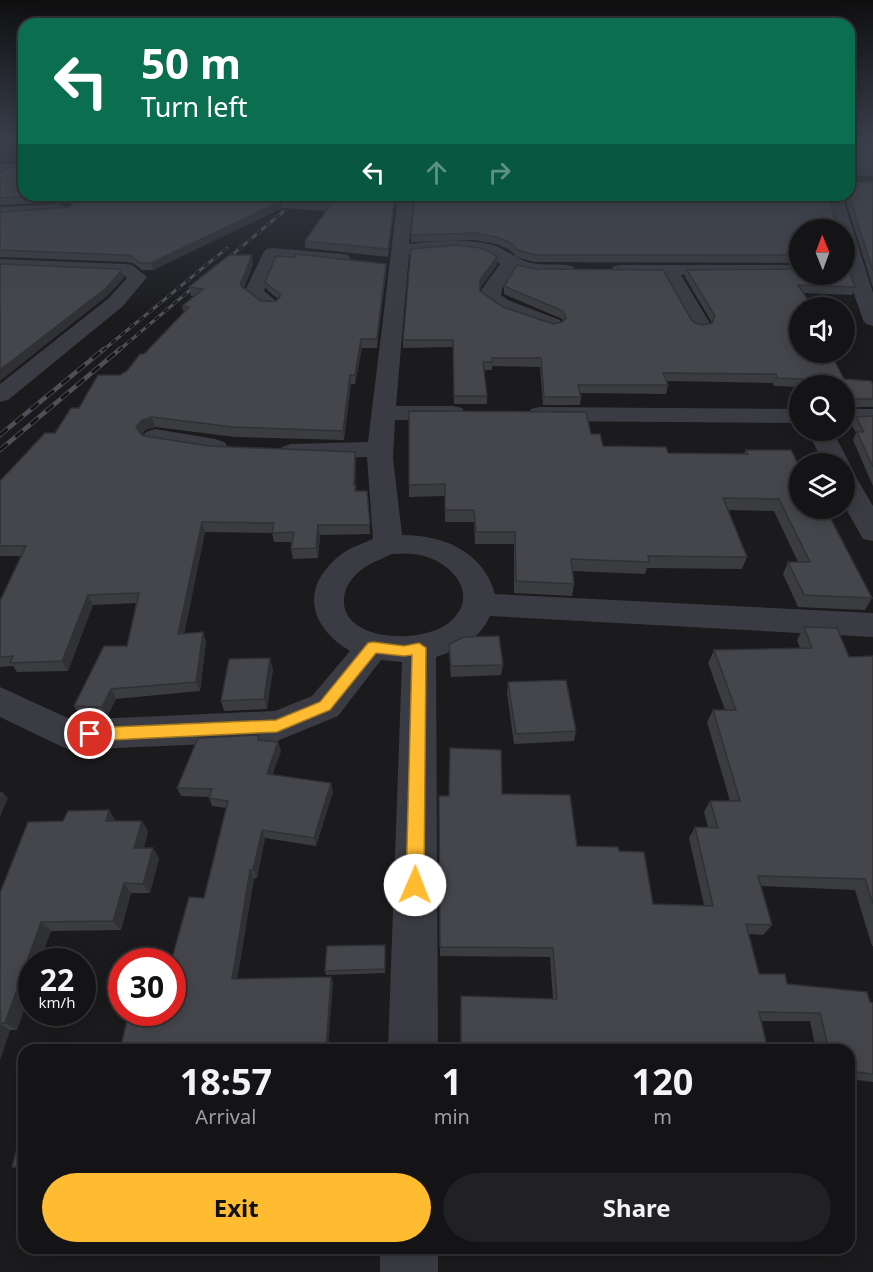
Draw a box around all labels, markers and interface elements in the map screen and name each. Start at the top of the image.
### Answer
text: 50 m [141,34,241,91]
icon: left [42,42,120,120]
text: Turn left [141,88,247,125]
icon: left [357,156,390,189]
icon: ahead [420,156,453,189]
icon: right [483,156,516,189]
north arrow [789,219,855,285]
map controls [789,219,855,519]
button: sound [789,297,855,363]
button: search [789,375,855,441]
button: layers [789,453,855,519]
pin [64,708,115,759]
icon: arrive [73,717,106,750]
position arrow [383,853,447,917]
speed limit sign: 30 [108,948,186,1026]
text: 22 [40,959,74,1000]
text: km/h [39,992,75,1012]
text: 18:57 [180,1057,272,1106]
text: 1 [442,1057,462,1106]
text: 120 [632,1057,693,1106]
text: Arrival [195,1103,256,1130]
text: min [434,1103,470,1130]
text: m [653,1103,672,1130]
button: Exit [42,1173,431,1242]
button: Share [443,1173,831,1242]

